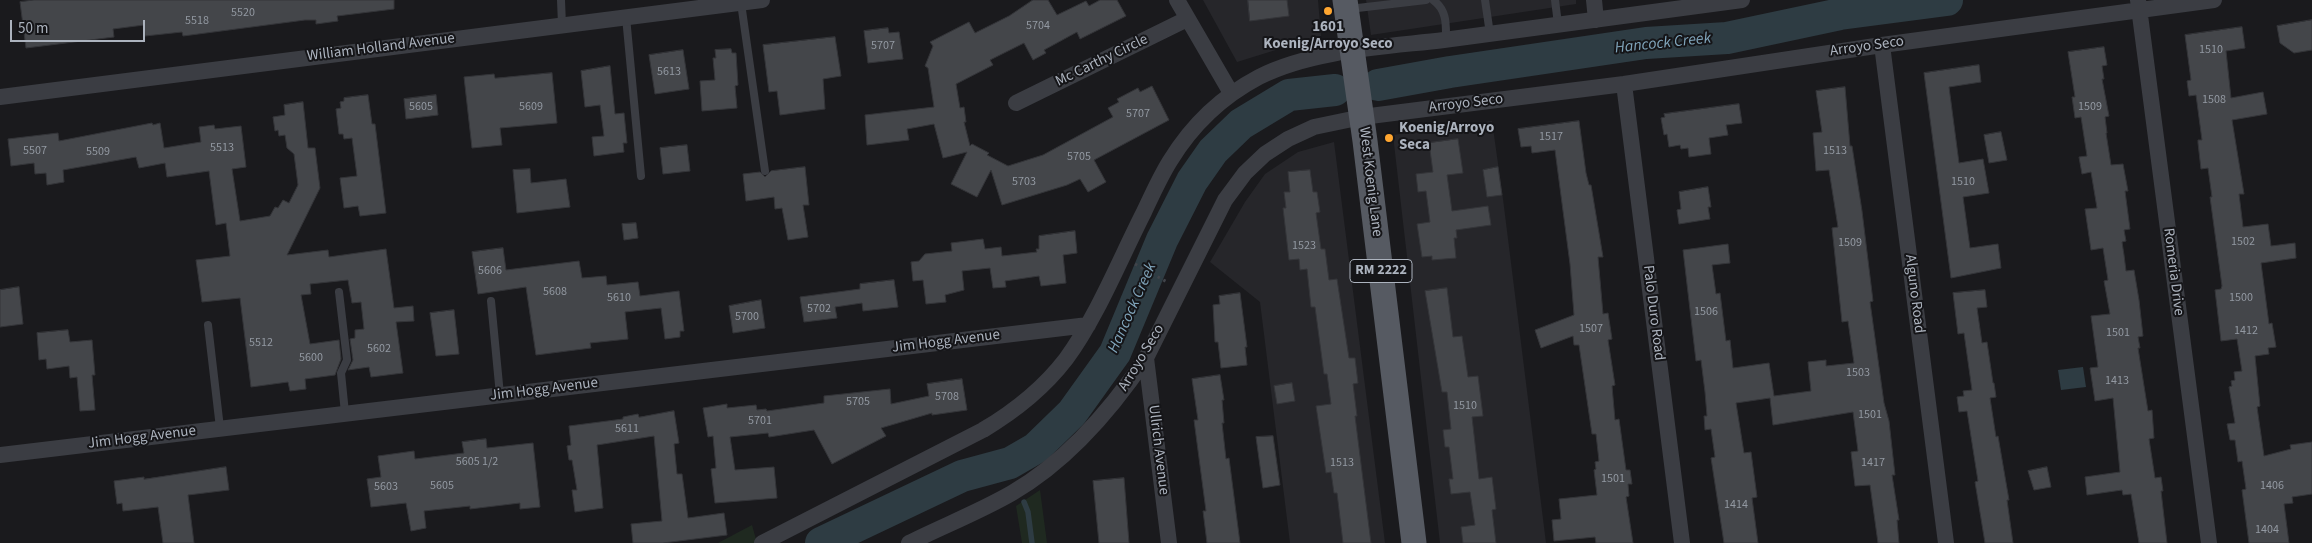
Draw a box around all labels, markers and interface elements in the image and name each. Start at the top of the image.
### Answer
marker: 1601 Koenig/Arroyo Seco [1322,5,1334,17]
house number: 5520 [231,6,255,20]
scale bar [12,10,148,42]
house number: 5518 [185,14,209,28]
text: 50 m [18,18,48,39]
house number: 5704 [1026,19,1050,33]
place label: 1601 Koenig/Arroyo Seco [1263,19,1393,54]
water label: Hancock Creek [1614,29,1712,59]
street label: William Holland Avenue [306,30,456,66]
street label: Mc Carthy Circle [1053,31,1151,91]
street label: Arroyo Seco [1829,33,1905,61]
house number: 5707 [871,39,895,53]
house number: 1510 [2199,43,2223,57]
house number: 5613 [657,65,681,79]
street label: Arroyo Seco [1428,91,1504,117]
house number: 1508 [2202,93,2226,107]
house number: 5605 [409,100,433,114]
house number: 5609 [519,100,543,114]
house number: 1509 [2078,100,2102,114]
house number: 5707 [1126,107,1150,121]
place label: Koenig/Arroyo Seca [1399,120,1494,155]
street label: West Koenig Lane [1354,126,1386,238]
house number: 1517 [1539,130,1563,144]
marker: Koenig/Arroyo Seca [1383,132,1395,144]
house number: 5513 [210,141,234,155]
house number: 5507 [23,144,47,158]
house number: 1513 [1823,144,1847,158]
house number: 5509 [86,145,110,159]
house number: 5705 [1067,150,1091,164]
house number: 5703 [1012,175,1036,189]
house number: 1510 [1951,175,1975,189]
street label: Romeria Drive [2159,227,2187,317]
house number: 1502 [2231,235,2255,249]
house number: 1509 [1838,236,1862,250]
house number: 1523 [1292,239,1316,253]
street label: Alguno Road [1900,254,1928,334]
water label: Hancock Creek [1105,260,1161,356]
road number: RM 2222 [1350,260,1412,282]
house number: 5606 [478,264,502,278]
street label: Palo Duro Road [1638,264,1668,362]
house number: 5608 [543,285,567,299]
house number: 5610 [607,291,631,305]
house number: 1500 [2229,291,2253,305]
house number: 5702 [807,302,831,316]
house number: 1506 [1694,305,1718,319]
house number: 5700 [735,310,759,324]
street label: Arroyo Seco [1115,321,1169,395]
house number: 1507 [1579,322,1603,336]
house number: 1412 [2234,324,2258,338]
street label: Jim Hogg Avenue [891,326,1001,358]
house number: 1501 [2106,326,2130,340]
house number: 5512 [249,336,273,350]
house number: 5602 [367,342,391,356]
house number: 5600 [299,351,323,365]
house number: 1503 [1846,366,1870,380]
street label: Jim Hogg Avenue [489,374,599,406]
house number: 1413 [2105,374,2129,388]
house number: 5708 [935,390,959,404]
house number: 5705 [846,395,870,409]
house number: 1510 [1453,399,1477,413]
street label: Ullrich Avenue [1144,404,1172,496]
house number: 1501 [1858,408,1882,422]
house number: 5701 [748,414,772,428]
street label: Jim Hogg Avenue [87,422,197,454]
house number: 5611 [615,422,639,436]
house number: 5605 1/2 [456,455,498,469]
house number: 1513 [1330,456,1354,470]
house number: 1417 [1861,456,1885,470]
house number: 1501 [1601,472,1625,486]
house number: 5605 [430,479,454,493]
house number: 1406 [2260,479,2284,493]
house number: 5603 [374,480,398,494]
house number: 1414 [1724,498,1748,512]
house number: 1404 [2255,523,2279,537]

